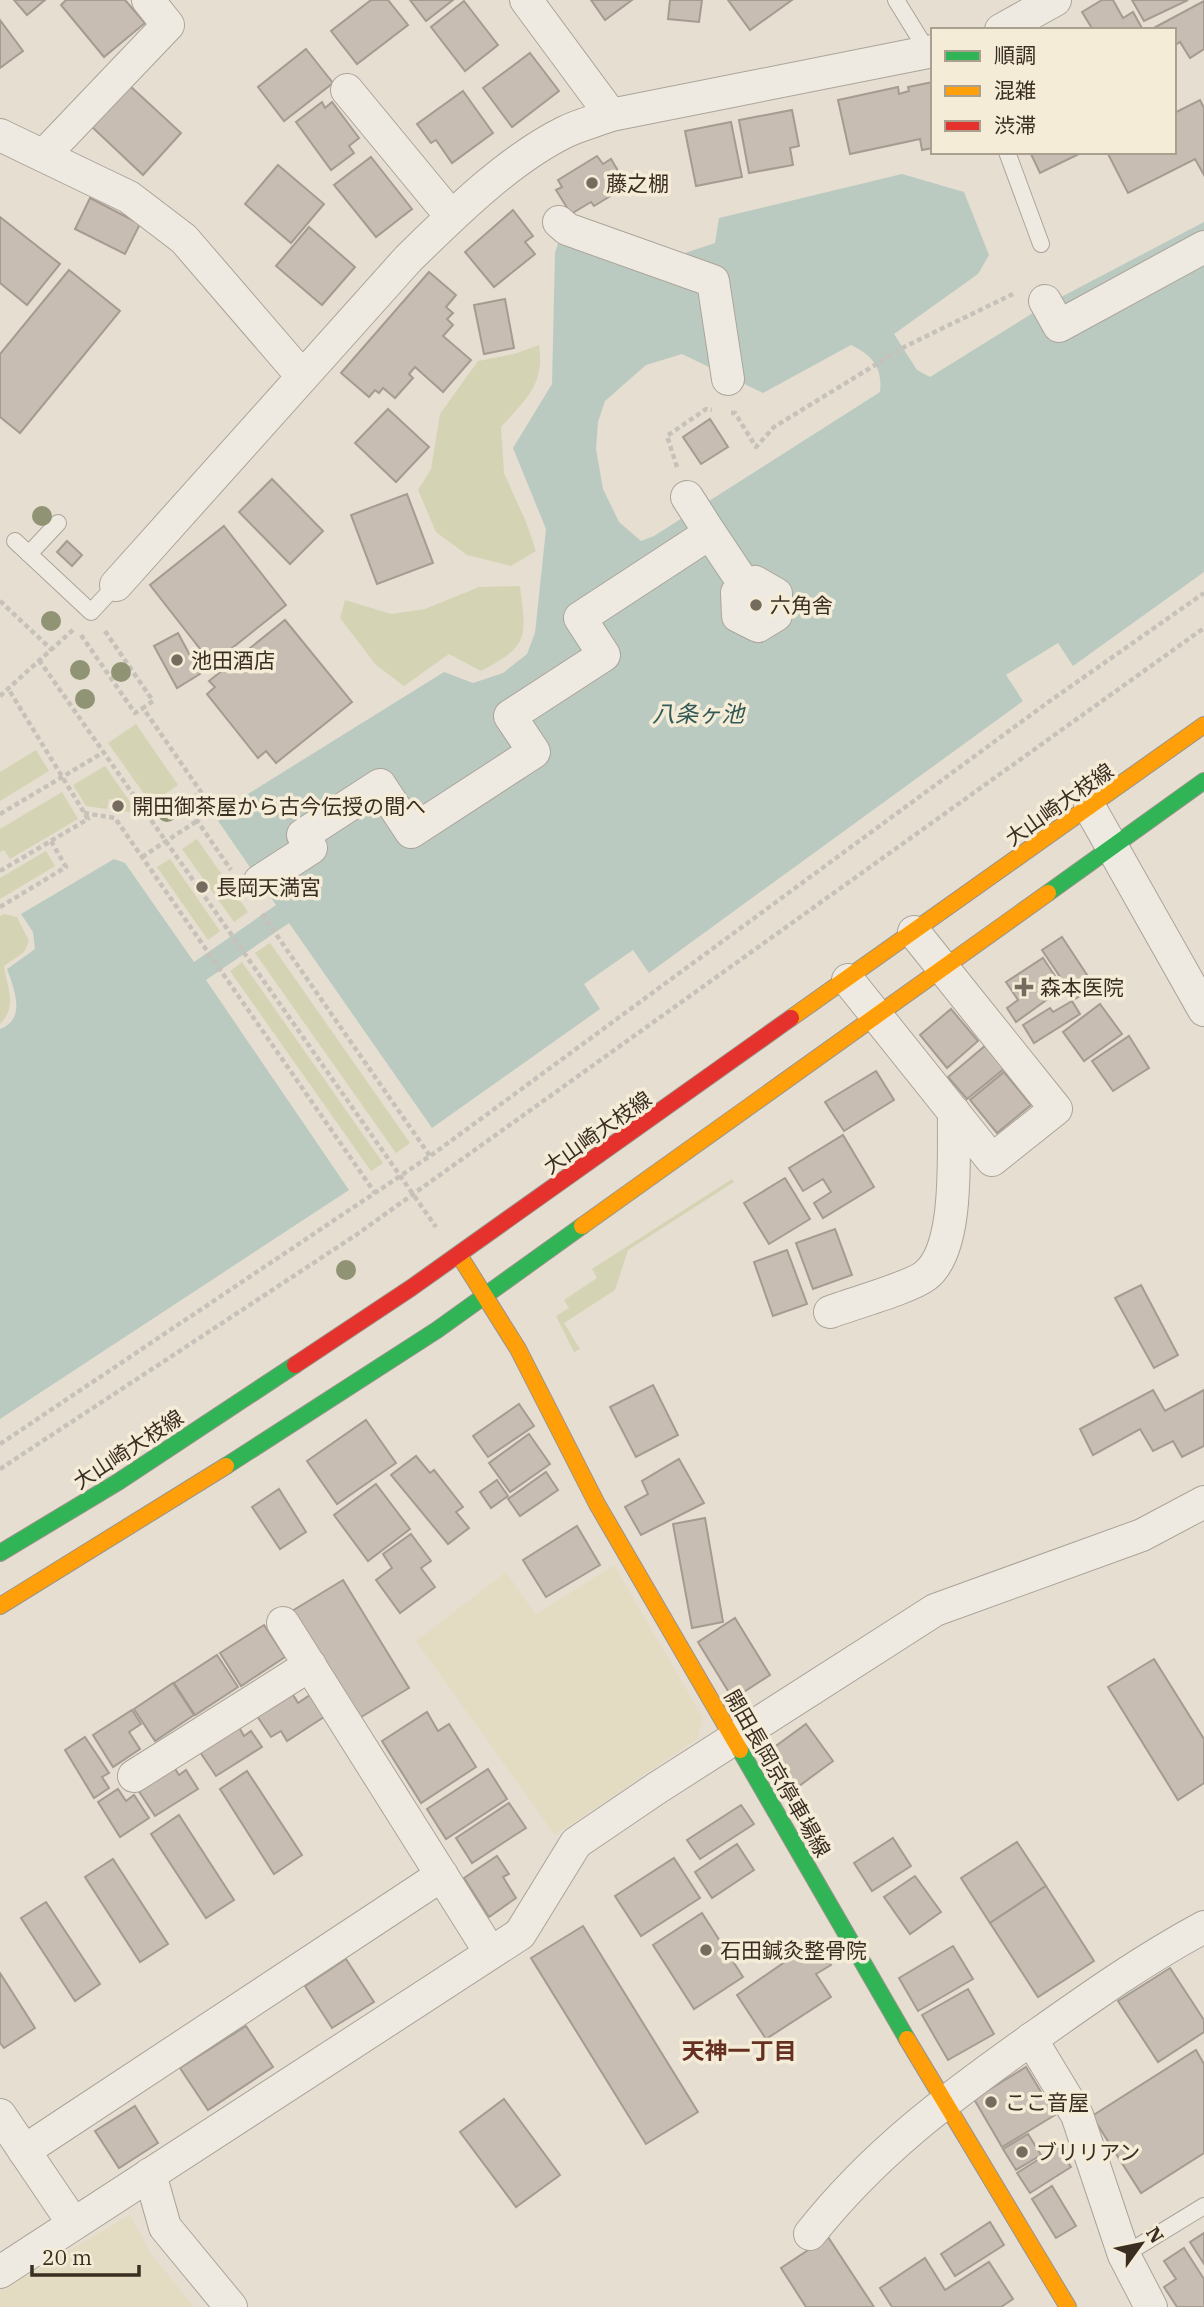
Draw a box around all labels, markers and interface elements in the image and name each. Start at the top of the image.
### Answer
legend [931,28,1176,154]
text: 順調 [994,41,1036,69]
text: 混雑 [994,76,1036,104]
text: 渋滞 [994,111,1036,139]
place label: 藤之棚 [606,169,669,197]
marker: 藤之棚 [584,175,600,191]
place label: 六角舎 [770,591,833,619]
marker: 六角舎 [748,597,764,613]
place label: 池田酒店 [191,646,275,674]
marker: 池田酒店 [169,652,185,668]
water label: 八条ヶ池 [652,698,746,728]
street label: 大山崎大枝線 [999,756,1119,852]
place label: 開田御茶屋から古今伝授の間へ [132,792,426,820]
marker: 開田御茶屋から古今伝授の間へ [110,798,126,814]
place label: 長岡天満宮 [216,873,321,901]
marker: 長岡天満宮 [194,879,210,895]
place label: 森本医院 [1040,973,1124,1001]
marker: 森本医院 [1014,977,1034,997]
street label: 大山崎大枝線 [537,1084,657,1180]
street label: 大山崎大枝線 [68,1403,188,1495]
street label: 開田長岡京停車場線 [719,1684,837,1862]
place label: 石田鍼灸整骨院 [720,1936,867,1964]
marker: 石田鍼灸整骨院 [698,1942,714,1958]
district label: 天神一丁目 [682,2035,797,2065]
place label: ここ音屋 [1005,2088,1089,2116]
marker: ここ音屋 [983,2094,999,2110]
place label: ブリリアン [1036,2138,1140,2166]
marker: ブリリアン [1014,2144,1030,2160]
north arrow [1106,2209,1176,2279]
text: N [1141,2222,1169,2248]
scale bar [32,2234,138,2278]
text: 20 m [42,2243,92,2271]

